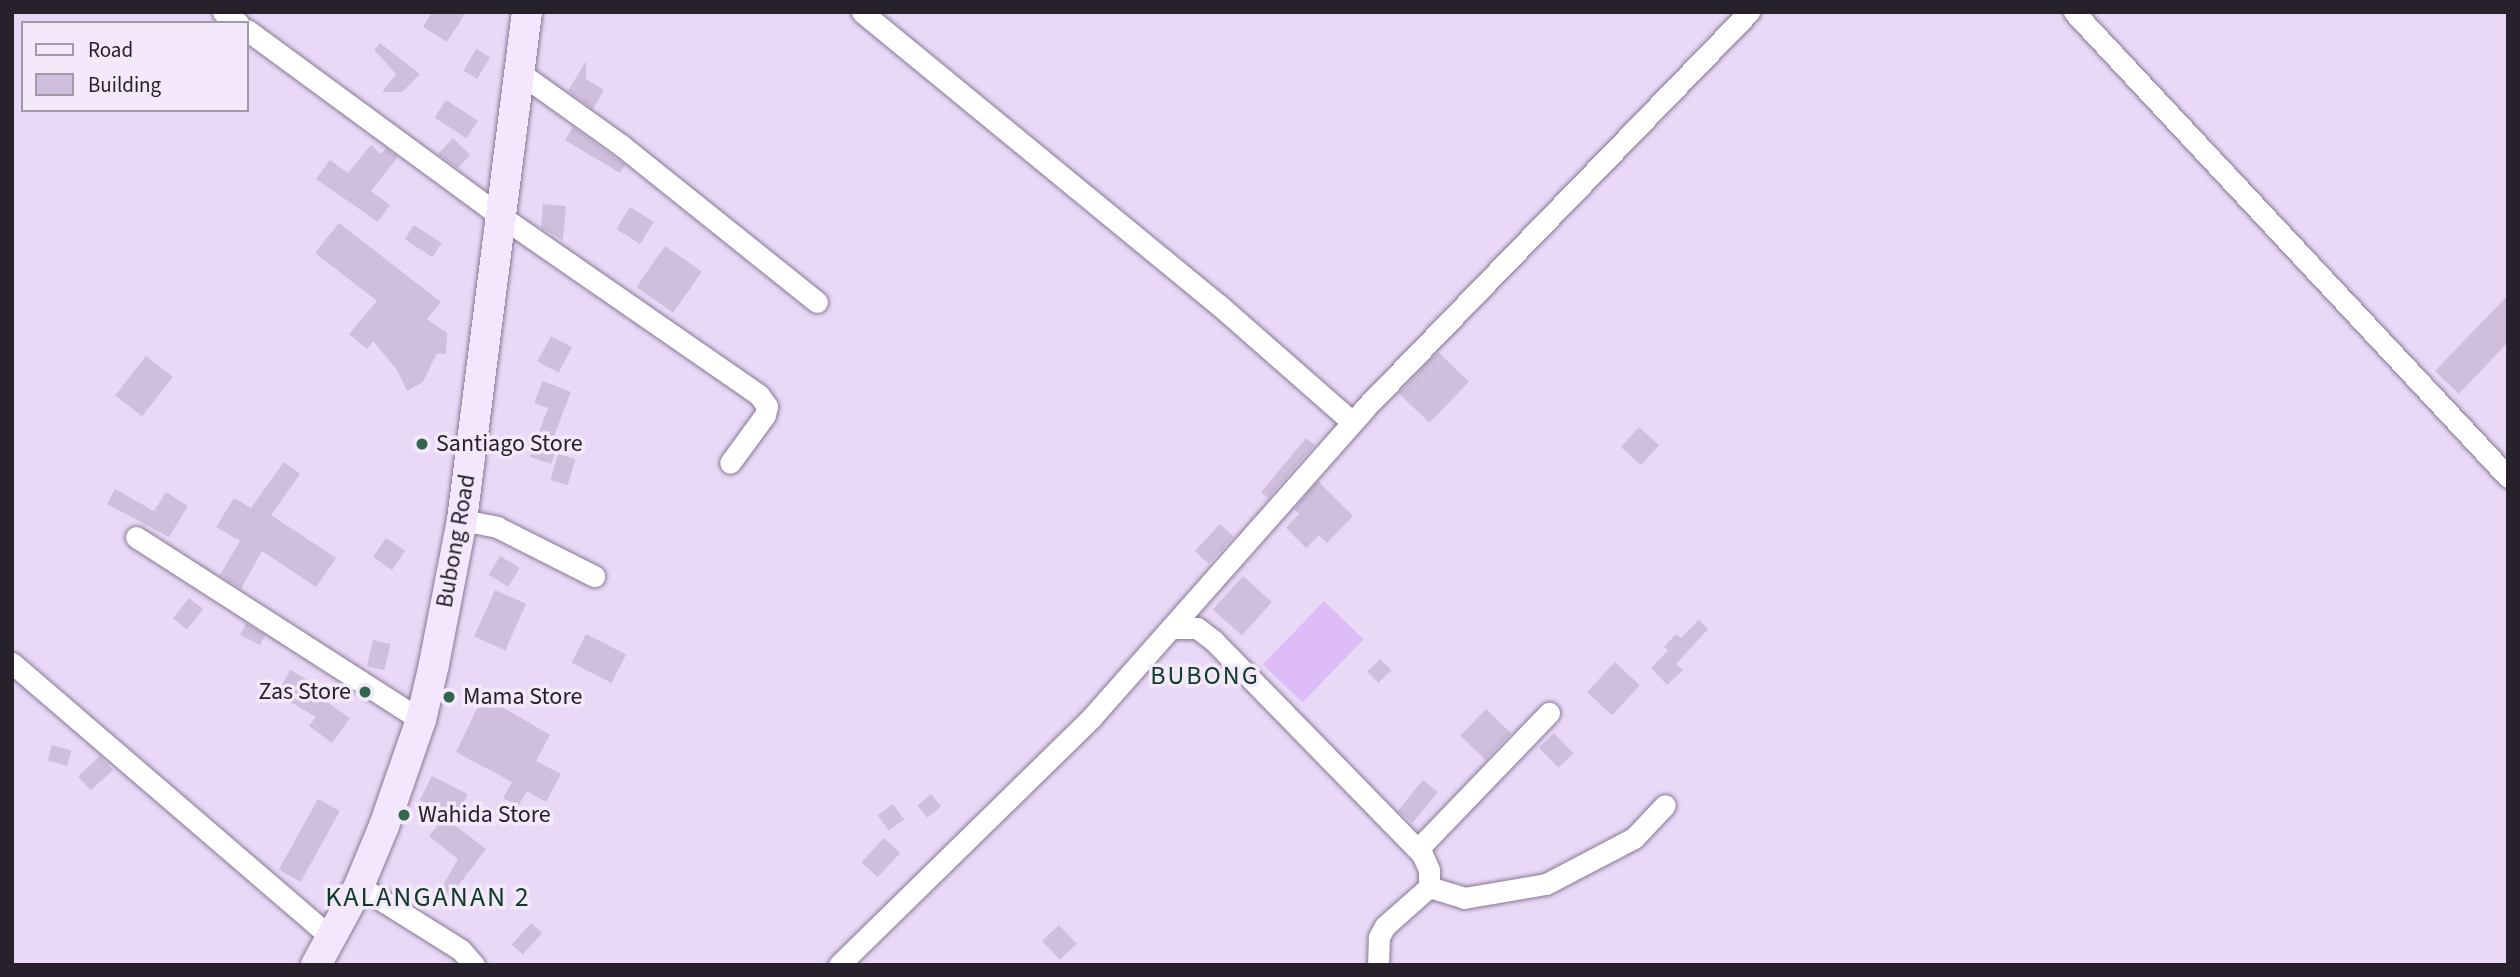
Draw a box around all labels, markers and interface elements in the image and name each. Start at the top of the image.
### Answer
legend [21,21,248,112]
text: Road [88,35,133,65]
text: Building [88,70,161,100]
place label: Santiago Store [436,430,583,458]
marker: Santiago Store [414,436,430,452]
street label: Bubong Road [430,472,482,610]
district label: BUBONG [1151,660,1259,692]
place label: Zas Store [258,678,351,706]
place label: Mama Store [463,683,582,711]
marker: Zas Store [357,684,373,700]
marker: Mama Store [441,689,457,705]
place label: Wahida Store [418,801,551,829]
marker: Wahida Store [396,807,412,823]
district label: KALANGANAN 2 [327,880,529,914]

